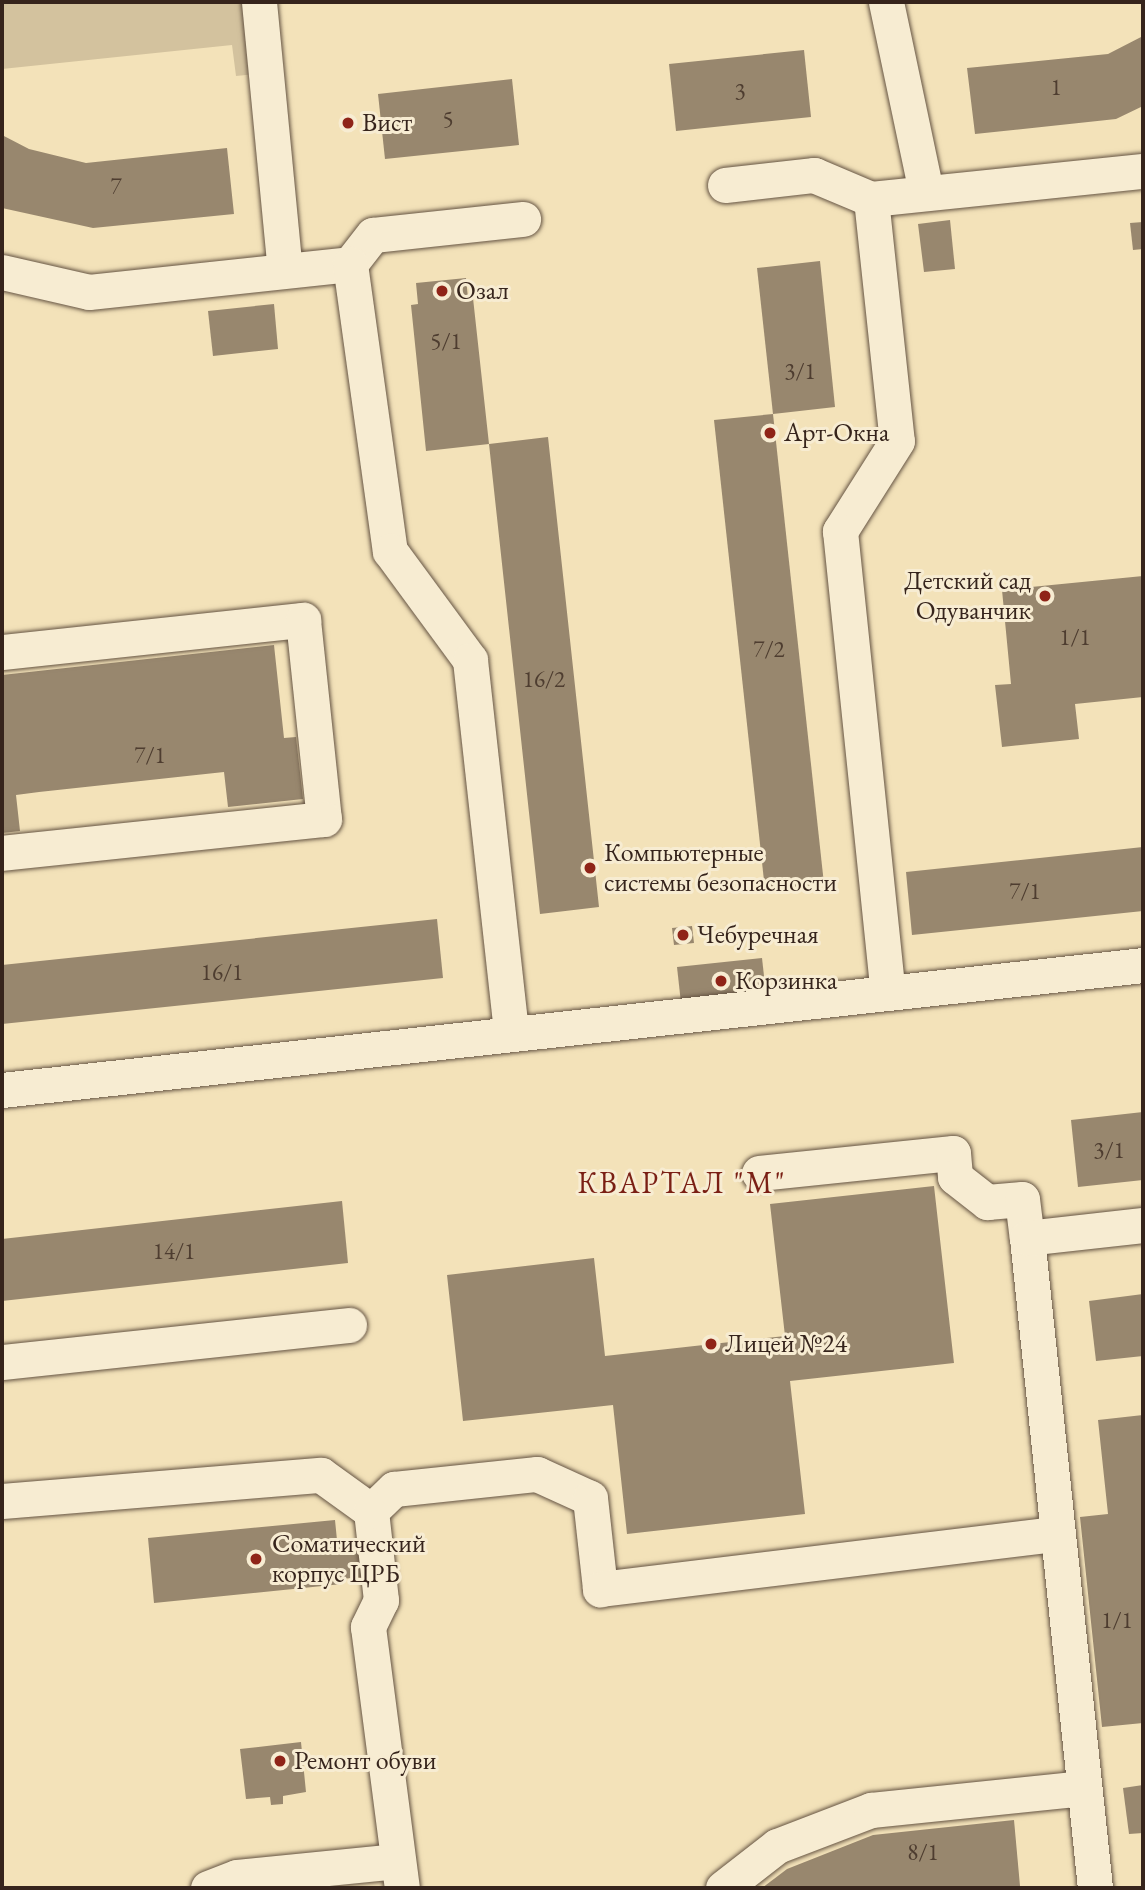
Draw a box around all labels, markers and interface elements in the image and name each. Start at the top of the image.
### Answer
house number: 1 [1050,73,1062,101]
house number: 3 [734,77,746,105]
house number: 5 [442,105,454,133]
place label: Вист [362,107,412,139]
marker: Вист [340,115,356,131]
house number: 7 [110,172,122,200]
place label: Озал [456,275,509,307]
marker: Озал [434,283,450,299]
house number: 5/1 [430,327,462,355]
house number: 3/1 [784,357,816,385]
place label: Арт-Окна [784,417,889,449]
marker: Арт-Окна [762,425,778,441]
place label: Детский сад Одуванчик [904,565,1031,626]
marker: Детский сад Одуванчик [1037,588,1053,604]
house number: 1/1 [1059,623,1091,651]
house number: 7/2 [753,635,785,663]
house number: 16/2 [523,665,565,693]
house number: 7/1 [134,741,166,769]
place label: Компьютерные системы безопасности [604,837,837,898]
marker: Компьютерные системы безопасности [582,860,598,876]
house number: 7/1 [1009,877,1041,905]
place label: Чебуречная [697,919,819,951]
marker: Чебуречная [675,927,691,943]
house number: 16/1 [201,958,243,986]
place label: Корзинка [735,965,837,997]
marker: Корзинка [713,973,729,989]
house number: 3/1 [1093,1136,1125,1164]
district label: КВАРТАЛ "М" [579,1165,785,1201]
house number: 14/1 [153,1237,195,1265]
place label: Лицей №24 [725,1328,847,1360]
marker: Лицей №24 [703,1336,719,1352]
place label: Соматический корпус ЦРБ [272,1528,426,1590]
marker: Соматический корпус ЦРБ [246,1549,266,1569]
house number: 1/1 [1101,1606,1133,1634]
place label: Ремонт обуви [294,1745,436,1777]
marker: Ремонт обуви [272,1753,288,1769]
house number: 8/1 [907,1838,939,1866]

